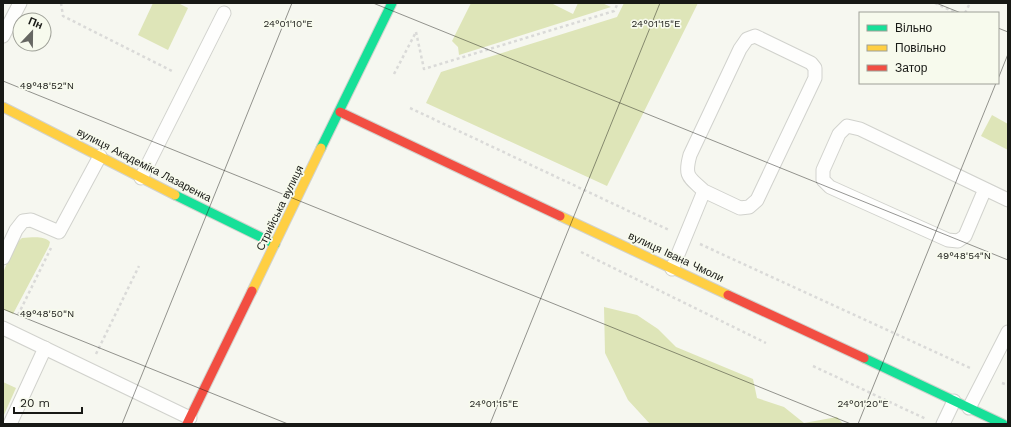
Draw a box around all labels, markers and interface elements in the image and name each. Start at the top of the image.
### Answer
north arrow [12,12,52,52]
legend [859,12,999,84]
text: Пн [26,14,45,32]
text: 24°01'10"E [263,18,313,29]
text: 24°01'15"E [632,18,680,29]
text: Вільно [895,21,933,35]
text: Повільно [895,41,946,55]
text: Затор [895,61,928,75]
text: 49°48'52"N [20,80,74,91]
street label: вулиця Академіка Лазаренка [75,125,214,205]
street label: Стрийська вулиця [254,163,306,253]
street label: вулиця Івана Чмоли [626,229,726,285]
text: 49°48'54"N [937,250,991,261]
text: 49°48'50"N [20,308,74,319]
scale bar [14,389,82,415]
text: 20 m [20,396,50,410]
text: 24°01'15"E [470,398,518,409]
text: 24°01'20"E [837,398,889,409]

